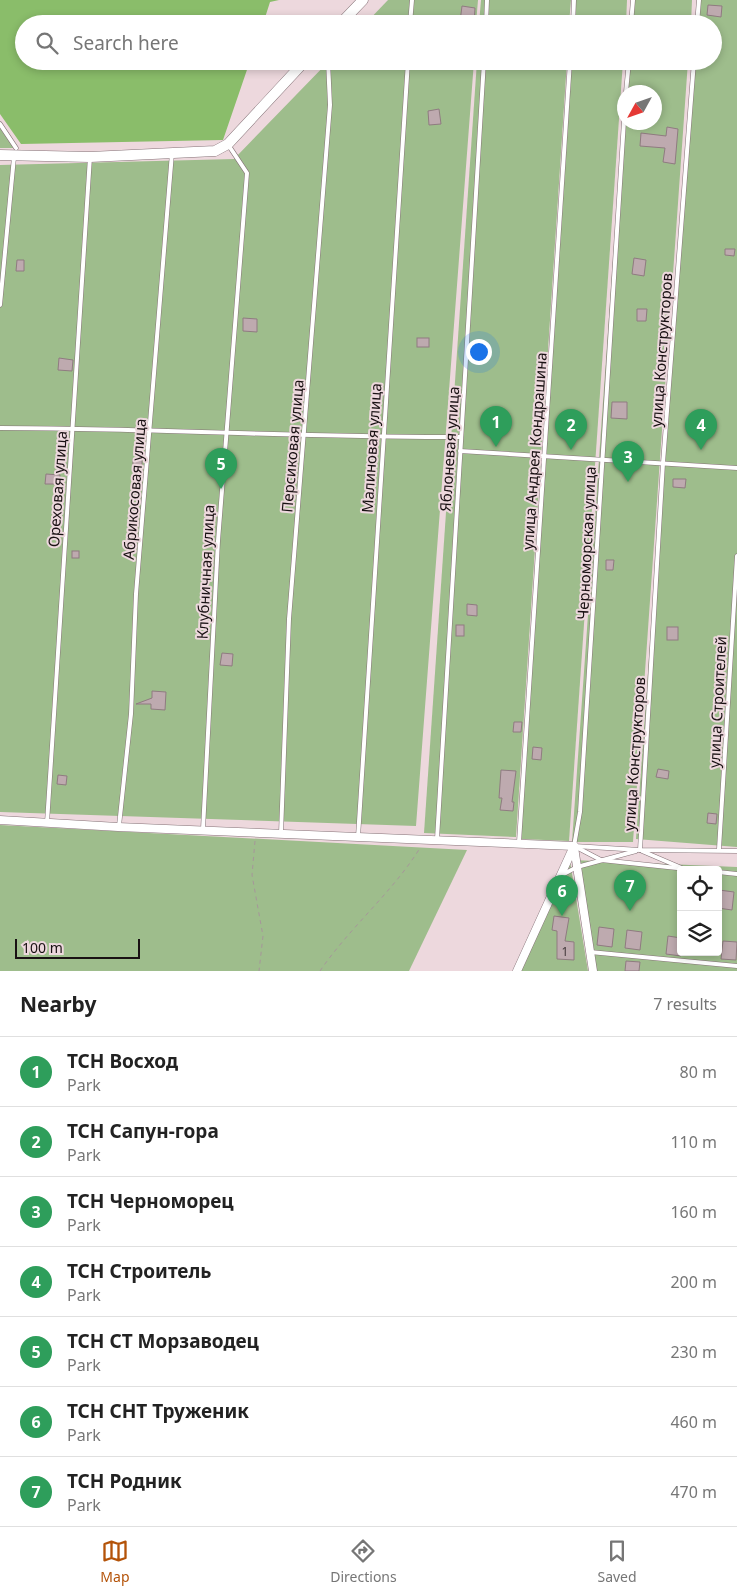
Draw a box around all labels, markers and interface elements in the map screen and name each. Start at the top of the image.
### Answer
search box [15,15,722,70]
icon: search [33,29,61,57]
text: Search here [73,30,179,56]
north arrow [617,85,662,130]
street label: улица Конструкторов [646,272,676,428]
your location [466,339,492,365]
street label: улица Андрея Кондрашина [517,351,551,551]
street label: Персиковая улица [276,379,308,513]
street label: Малиновая улица [356,382,386,514]
street label: Яблоневая улица [435,386,463,512]
pin: 1 [480,406,512,447]
pin: 2 [555,409,587,450]
pin: 4 [685,409,717,450]
street label: Абрикосовая улица [118,418,150,560]
street label: Ореховая улица [43,430,71,548]
pin: 3 [612,441,644,482]
pin: 5 [205,448,237,489]
street label: Черноморская улица [572,466,600,620]
street label: Клубничная улица [191,504,219,640]
street label: улица Строителей [704,636,730,768]
street label: улица Конструкторов [619,676,649,832]
map controls [677,866,722,956]
button: locate [677,866,722,911]
pin: 7 [614,870,646,911]
pin: 6 [546,875,578,916]
button: layers [677,911,722,956]
scale bar [15,936,140,959]
text: 100 m [22,938,63,957]
house number: 1 [562,943,568,960]
text: Nearby [20,990,96,1018]
text: 7 results [653,993,717,1015]
text: ТСН Восход [67,1048,178,1074]
text: 1 [31,1061,41,1083]
text: 80 m [680,1061,717,1083]
text: Park [67,1074,101,1096]
text: ТСН Сапун-гора [67,1118,219,1144]
text: 2 [31,1131,41,1153]
text: 110 m [670,1131,717,1153]
text: Park [67,1144,101,1166]
text: ТСН Черноморец [67,1188,234,1214]
text: 3 [31,1201,41,1223]
text: 160 m [670,1201,717,1223]
text: Park [67,1214,101,1236]
text: ТСН Строитель [67,1258,212,1284]
text: 4 [31,1271,41,1293]
text: 200 m [670,1271,717,1293]
text: Park [67,1284,101,1306]
text: ТСН СТ Морзаводец [67,1328,259,1354]
text: 5 [31,1341,41,1363]
text: 230 m [670,1341,717,1363]
text: Park [67,1354,101,1376]
text: ТСН СНТ Труженик [67,1398,249,1424]
text: 6 [31,1411,41,1433]
text: 460 m [670,1411,717,1433]
text: Park [67,1424,101,1446]
text: ТСН Родник [67,1468,182,1494]
text: 7 [31,1481,41,1503]
text: 470 m [670,1481,717,1503]
text: Park [67,1494,101,1516]
tab: Map [100,1537,130,1586]
tab: Directions [330,1537,397,1586]
tab: Saved [597,1537,637,1586]

